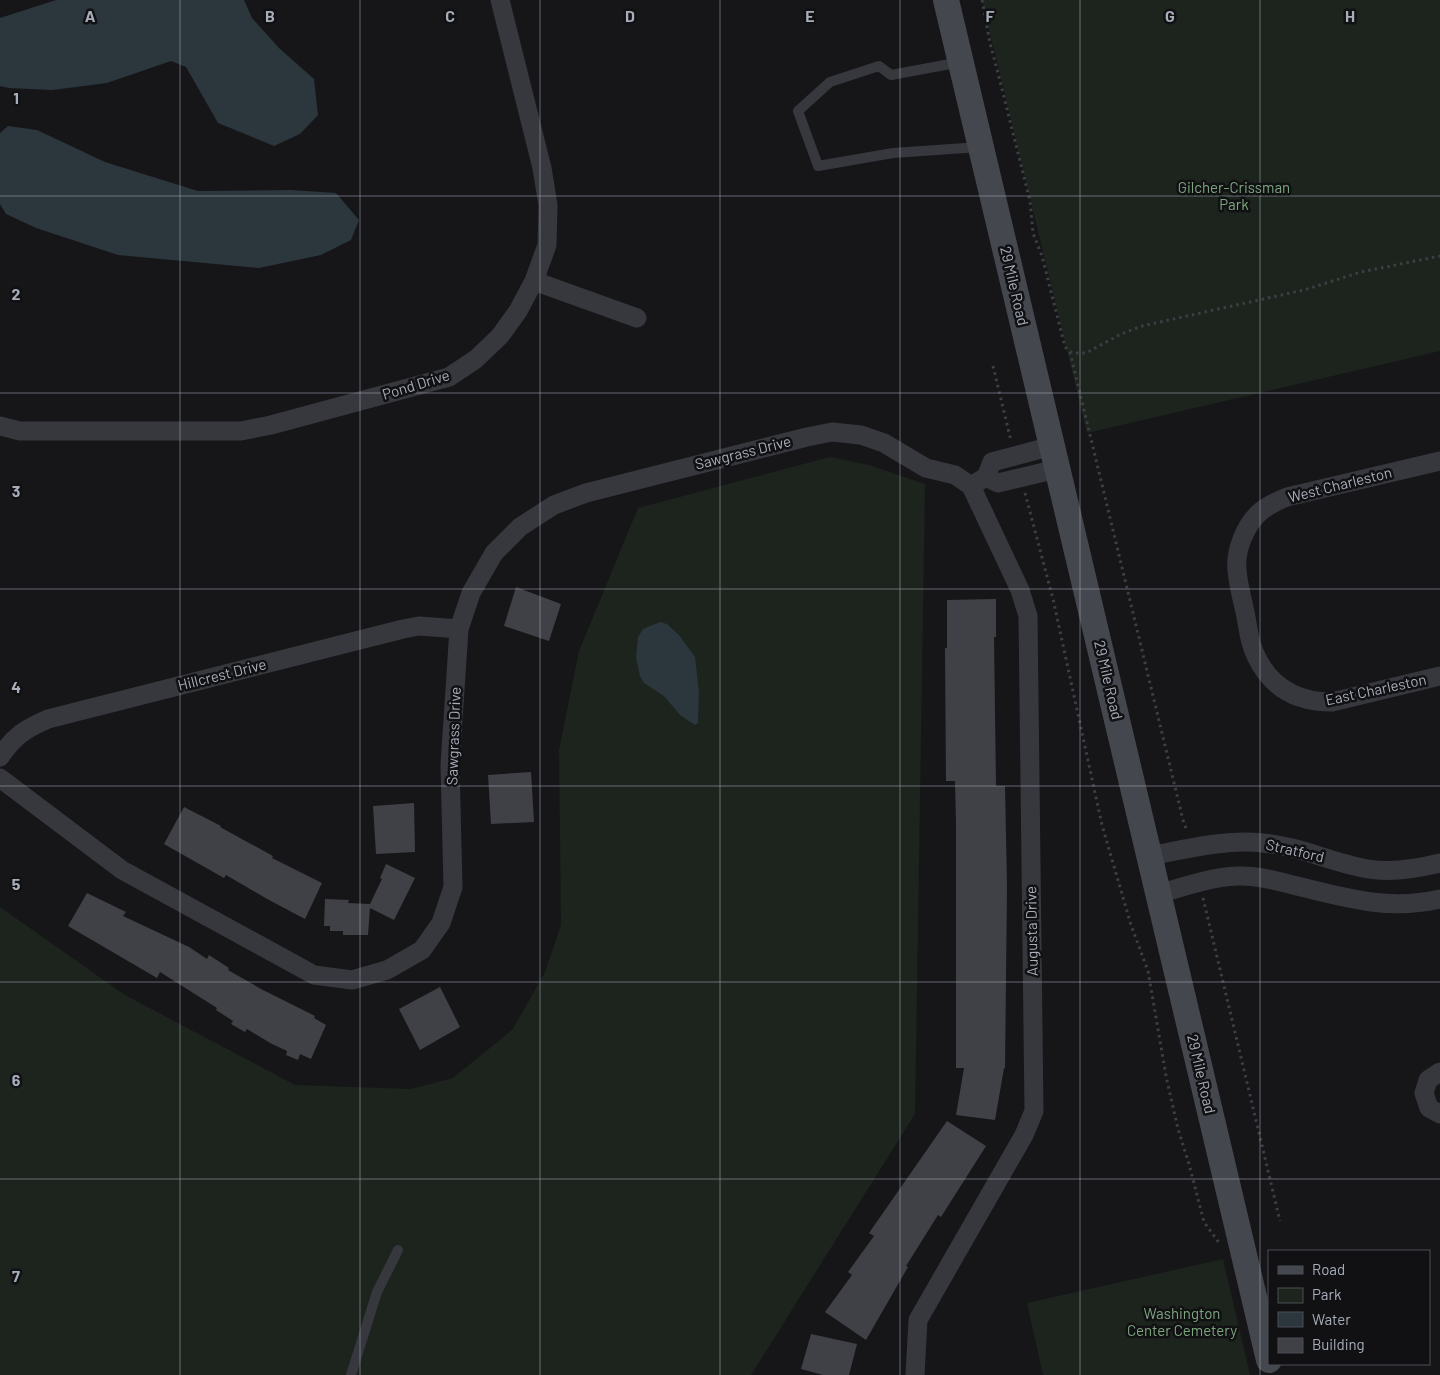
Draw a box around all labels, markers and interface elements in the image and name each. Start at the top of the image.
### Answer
text: A [85,6,96,25]
text: B [265,6,275,25]
text: C [445,6,455,25]
text: D [625,6,635,25]
text: E [805,6,815,25]
text: F [986,6,995,25]
text: G [1165,6,1175,25]
text: H [1345,6,1355,25]
text: 1 [13,88,19,107]
park label: Gilcher-Crissman Park [1178,178,1290,213]
street label: 29 Mile Road [997,244,1033,327]
text: 2 [12,284,21,303]
street label: Pond Drive [380,365,452,403]
street label: Sawgrass Drive [693,431,793,473]
street label: West Charleston [1286,462,1393,506]
text: 3 [12,481,20,500]
street label: 29 Mile Road [1091,638,1127,721]
street label: Hillcrest Drive [176,654,268,694]
street label: East Charleston [1324,670,1428,709]
text: 4 [11,677,21,696]
street label: Sawgrass Drive [442,686,464,786]
street label: Stratford [1264,835,1326,865]
text: 5 [12,874,21,893]
street label: Augusta Drive [1021,886,1041,976]
street label: 29 Mile Road [1184,1032,1220,1115]
text: 6 [12,1070,21,1089]
legend [1268,1250,1430,1365]
text: Road [1312,1260,1345,1278]
text: 7 [12,1266,20,1285]
text: Park [1312,1285,1342,1303]
park label: Washington Center Cemetery [1127,1304,1237,1339]
text: Water [1312,1310,1351,1328]
text: Building [1312,1335,1365,1353]

